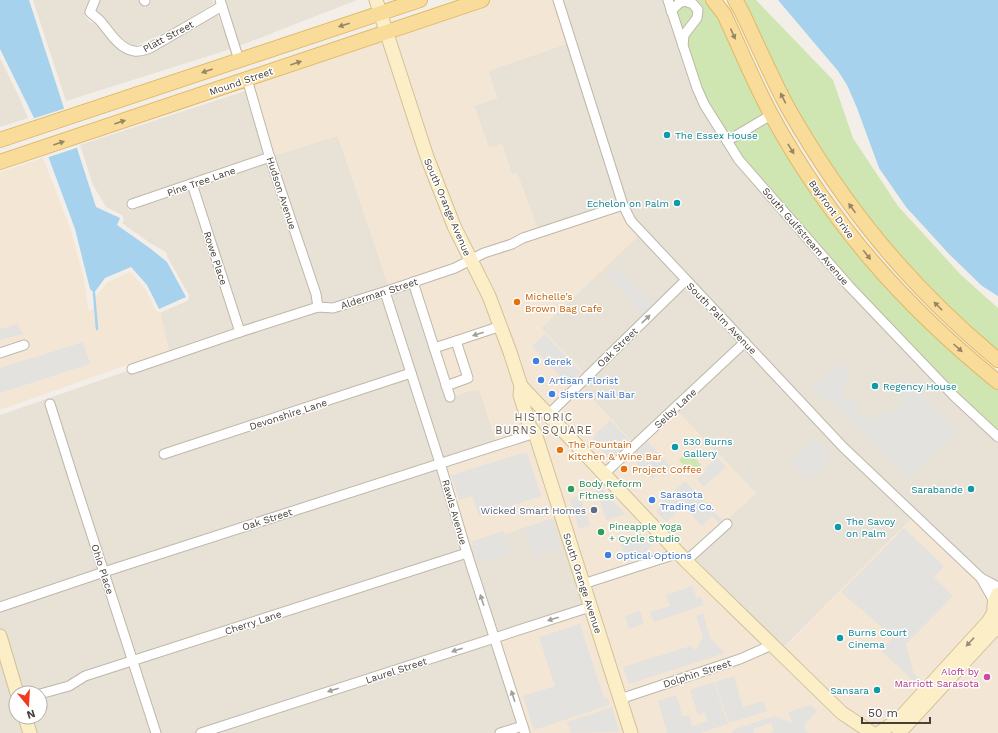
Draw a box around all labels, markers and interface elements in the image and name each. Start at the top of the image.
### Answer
street label: Platt Street [141,18,196,54]
one-way arrow [337,22,349,28]
one-way arrow [730,28,736,39]
one-way arrow [290,59,302,65]
street label: Mound Street [208,65,275,98]
one-way arrow [201,68,213,74]
one-way arrow [780,92,786,104]
one-way arrow [114,119,126,125]
marker: The Essex House [662,130,672,140]
place label: The Essex House [675,130,758,141]
one-way arrow [53,140,65,146]
one-way arrow [788,143,795,155]
street label: Hudson Avenue [265,156,298,231]
street label: South Orange Avenue [422,157,473,258]
street label: Pine Tree Lane [165,165,237,198]
street label: Bayfront Drive [807,178,857,241]
street label: South Gulfstream Avenue [760,185,851,287]
place label: Echelon on Palm [587,198,669,209]
marker: Echelon on Palm [672,198,682,208]
one-way arrow [848,203,856,213]
street label: Rowe Place [202,230,229,287]
one-way arrow [862,250,871,261]
street label: Alderman Street [339,276,420,311]
street label: South Palm Avenue [685,280,759,357]
place label: Michelle’s Brown Bag Cafe [525,291,602,314]
marker: Michelle’s Brown Bag Cafe [512,297,522,307]
one-way arrow [933,301,943,311]
one-way arrow [641,314,651,324]
street label: Oak Street [595,325,640,369]
one-way arrow [472,331,484,337]
one-way arrow [953,343,962,352]
marker: derek [531,356,541,366]
place label: derek [544,356,572,367]
marker: Artisan Florist [536,375,546,385]
place label: Artisan Florist [549,375,619,386]
marker: Regency House [870,381,880,391]
place label: Regency House [883,381,957,392]
street label: Selby Lane [652,386,699,431]
marker: Sisters Nail Bar [547,389,557,399]
place label: Sisters Nail Bar [560,389,635,400]
street label: Devonshire Lane [248,397,329,432]
district label: HISTORIC BURNS SQUARE [495,411,593,437]
place label: 530 Burns Gallery [683,436,733,459]
place label: The Fountain Kitchen & Wine Bar [568,439,662,462]
marker: 530 Burns Gallery [670,442,680,452]
marker: The Fountain Kitchen & Wine Bar [555,445,565,455]
marker: Project Coffee [619,464,629,474]
place label: Project Coffee [632,464,702,475]
street label: Rawls Avenue [440,478,469,546]
place label: Body Reform Fitness [579,478,642,501]
marker: Body Reform Fitness [566,484,576,494]
place label: Sarabande [911,484,963,495]
marker: Sarabande [966,484,976,494]
place label: Sarasota Trading Co. [660,489,714,512]
marker: Sarasota Trading Co. [647,495,657,505]
place label: Wicked Smart Homes [480,505,586,516]
marker: Wicked Smart Homes [589,505,599,515]
street label: Oak Street [241,506,294,533]
place label: The Savoy on Palm [846,516,896,539]
place label: Pineapple Yoga + Cycle Studio [609,521,682,544]
marker: The Savoy on Palm [833,522,843,532]
marker: Pineapple Yoga + Cycle Studio [596,527,606,537]
street label: South Orange Avenue [561,531,604,635]
street label: Ohio Place [89,543,116,596]
marker: Optical Options [603,550,613,560]
place label: Optical Options [616,550,692,561]
one-way arrow [479,594,485,606]
street label: Cherry Lane [223,608,283,637]
one-way arrow [547,616,559,622]
place label: Burns Court Cinema [848,627,907,650]
marker: Burns Court Cinema [835,633,845,643]
one-way arrow [965,637,974,647]
one-way arrow [451,647,463,653]
street label: Laurel Street [364,655,429,686]
street label: Dolphin Street [662,657,733,690]
place label: Aloft by Marriott Sarasota [894,666,980,689]
marker: Aloft by Marriott Sarasota [982,672,992,682]
north arrow [8,685,48,725]
place label: Sansara [830,685,869,696]
marker: Sansara [872,685,882,695]
one-way arrow [327,687,339,693]
one-way arrow [510,690,516,702]
scale bar [862,699,930,725]
text: 50 m [868,706,898,720]
text: N [25,707,37,721]

